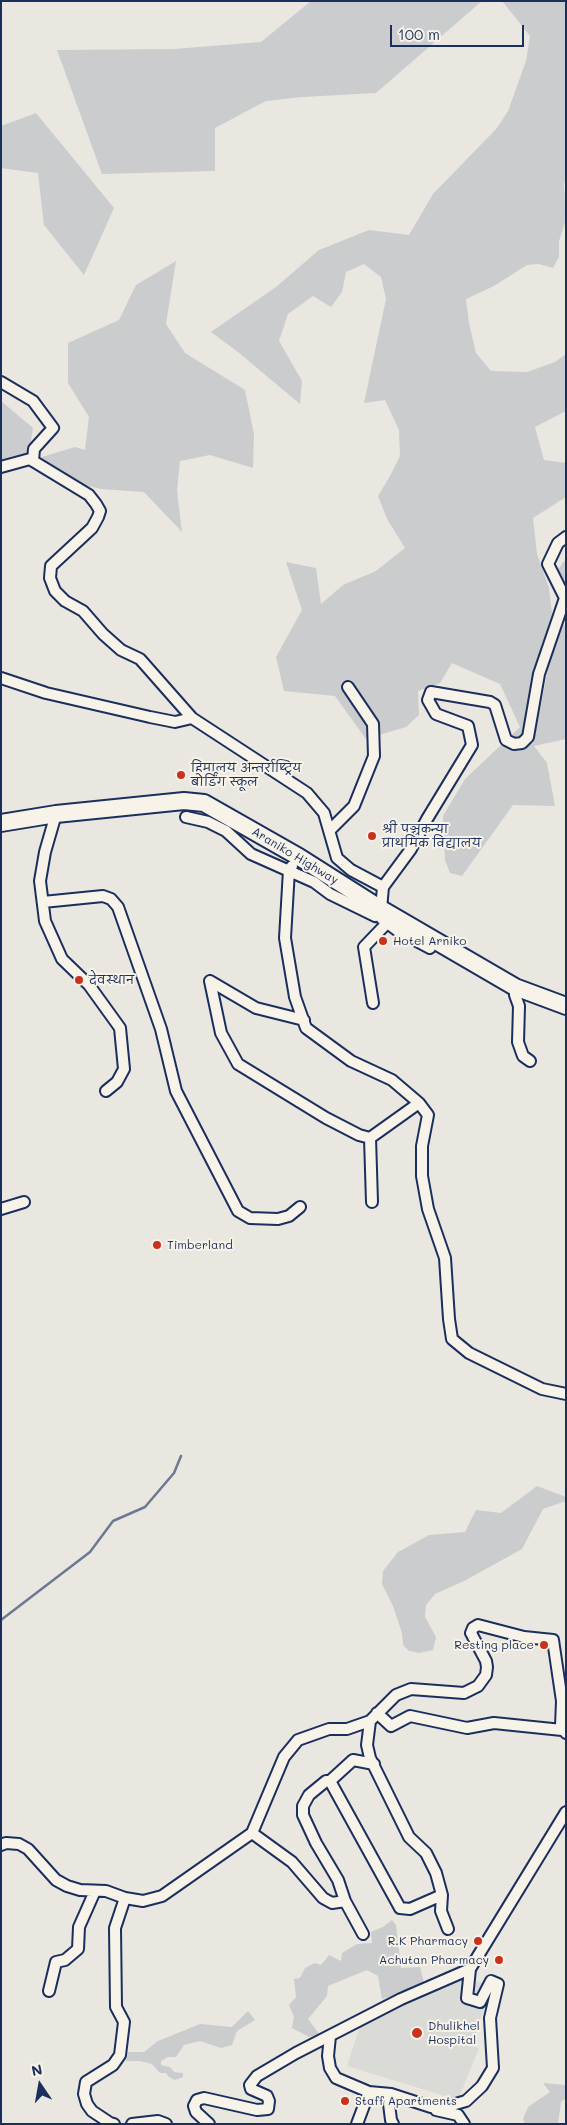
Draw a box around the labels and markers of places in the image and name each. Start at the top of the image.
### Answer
place label: हिमालय अन्तर्राष्ट्रिय बोर्डिंग स्कूल [191,761,301,789]
marker: हिमालय अन्तर्राष्ट्रिय बोर्डिंग स्कूल [175,769,187,781]
place label: श्री पञ्चकन्या प्राथमिक विद्यालय [382,822,481,850]
marker: श्री पञ्चकन्या प्राथमिक विद्यालय [366,830,378,842]
place label: Hotel Arniko [393,934,466,948]
marker: Hotel Arniko [377,935,389,947]
place label: देवस्थान [89,973,134,987]
marker: देवस्थान [73,974,85,986]
place label: Timberland [167,1238,233,1252]
marker: Timberland [151,1239,163,1251]
place label: Resting place [454,1638,534,1652]
marker: Resting place [538,1639,550,1651]
place label: R.K Pharmacy [388,1934,468,1948]
marker: R.K Pharmacy [472,1935,484,1947]
place label: Achutan Pharmacy [379,1953,489,1967]
marker: Achutan Pharmacy [493,1954,505,1966]
place label: Dhulikhel Hospital [428,2019,480,2047]
marker: Dhulikhel Hospital [410,2026,424,2040]
place label: Staff Apartments [355,2094,457,2108]
marker: Staff Apartments [339,2095,351,2107]

